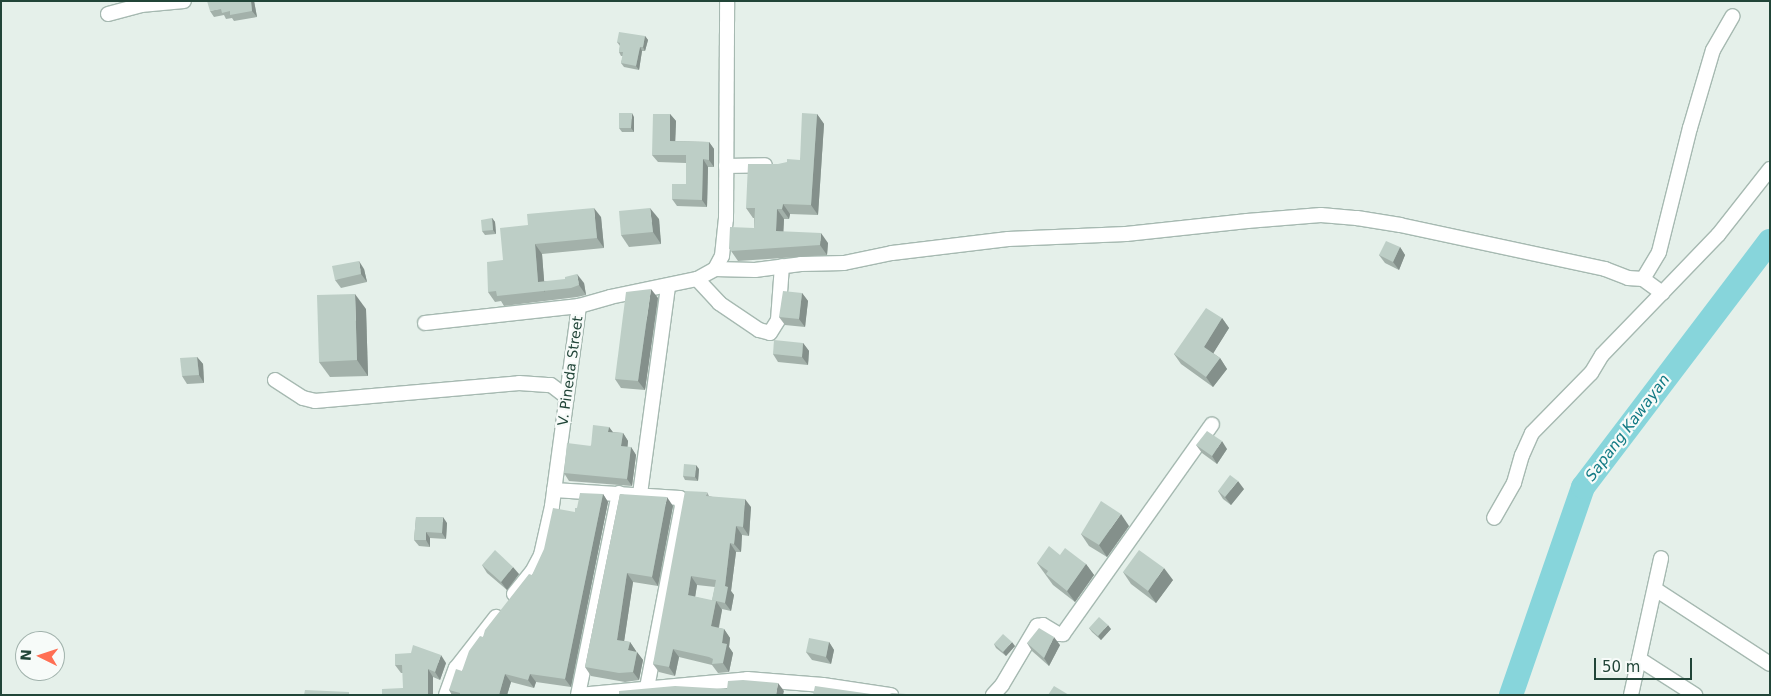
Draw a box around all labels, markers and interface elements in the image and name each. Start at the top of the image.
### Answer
street label: V. Pineda Street [554,315,586,427]
water label: Sapang Kawayan [1582,371,1674,485]
north arrow [15,631,65,681]
scale bar [1596,648,1694,680]
text: N [18,649,34,661]
text: 50 m [1602,658,1640,676]

